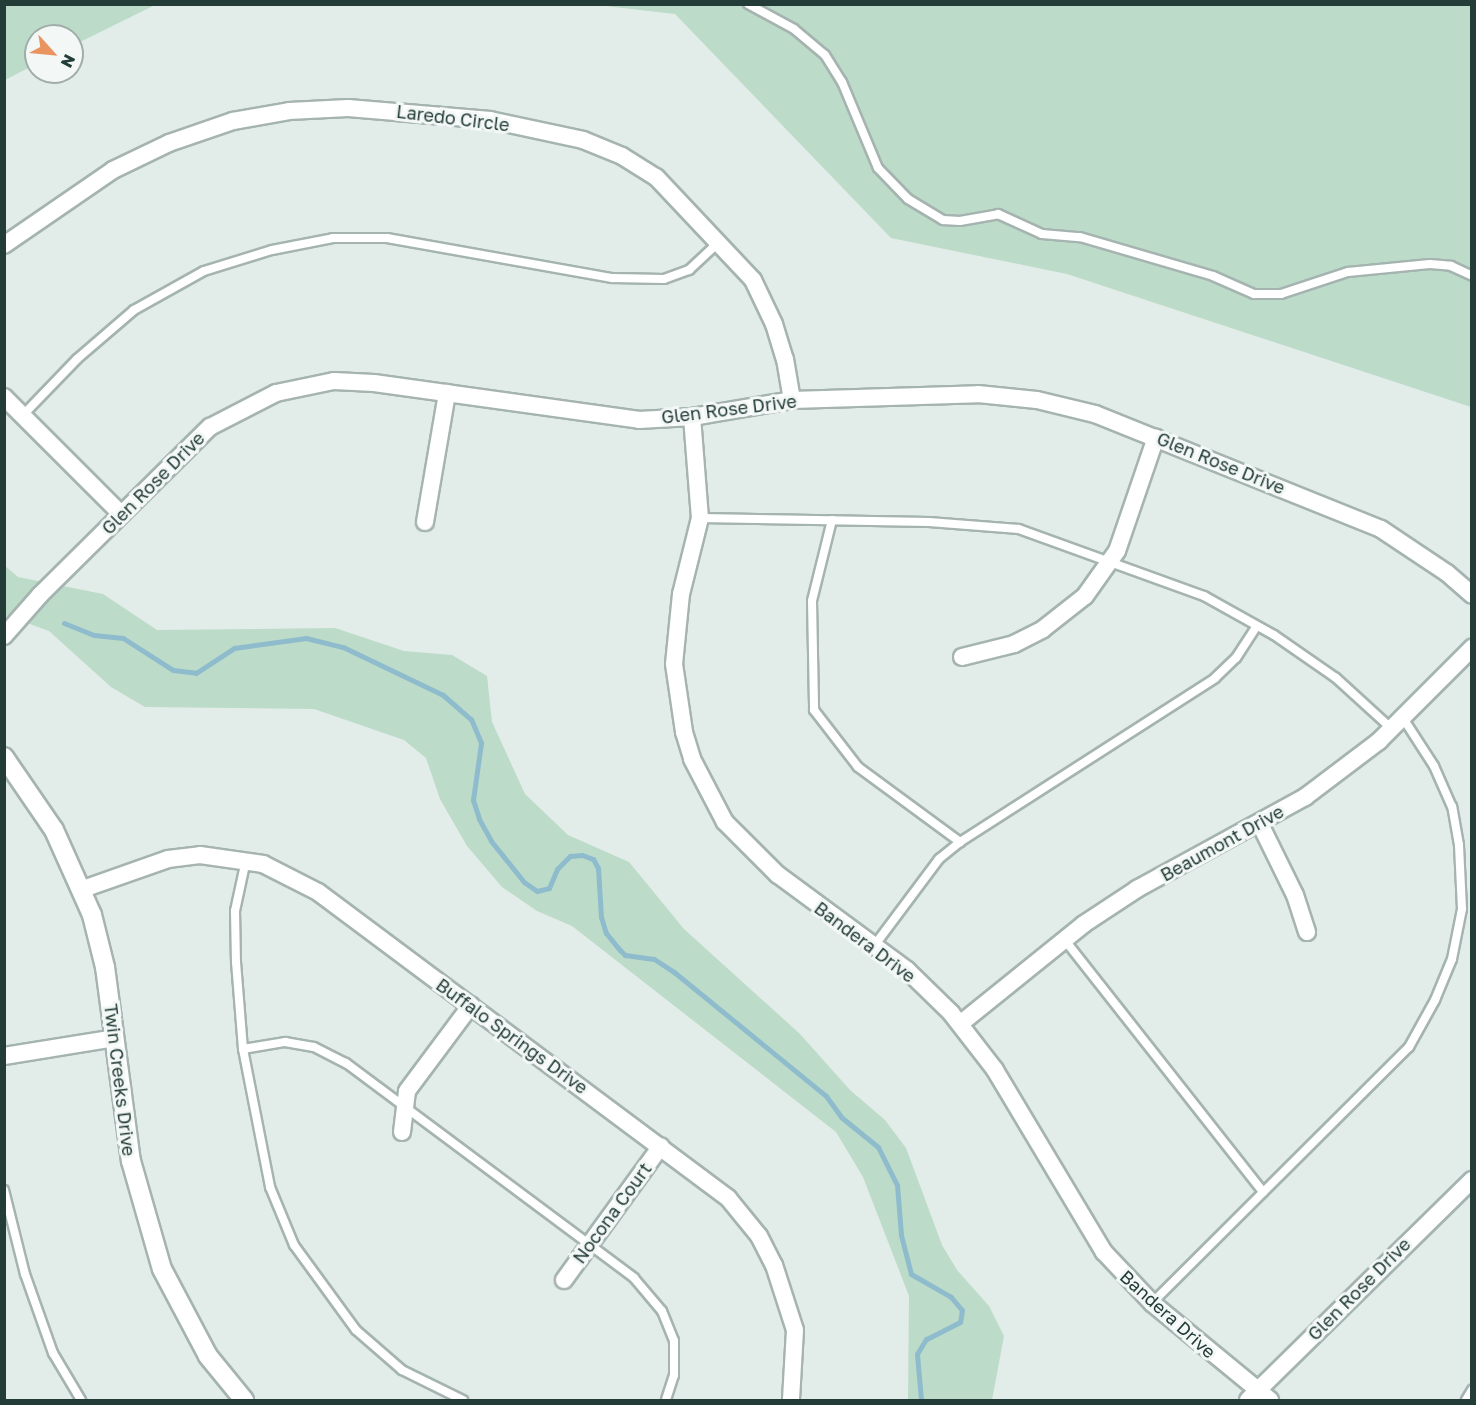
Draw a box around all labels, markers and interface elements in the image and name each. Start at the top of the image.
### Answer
north arrow [24,24,84,84]
text: N [57,51,80,71]
street label: Laredo Circle [395,100,511,136]
street label: Glen Rose Drive [660,390,798,428]
street label: Glen Rose Drive [97,427,209,539]
street label: Glen Rose Drive [1154,427,1288,499]
street label: Beaumont Drive [1157,800,1287,886]
street label: Bandera Drive [810,897,920,987]
street label: Buffalo Springs Drive [432,974,592,1098]
street label: Twin Creeks Drive [100,1003,140,1157]
street label: Nocona Court [568,1158,656,1268]
street label: Glen Rose Drive [1303,1233,1415,1345]
street label: Bandera Drive [1116,1266,1220,1362]

